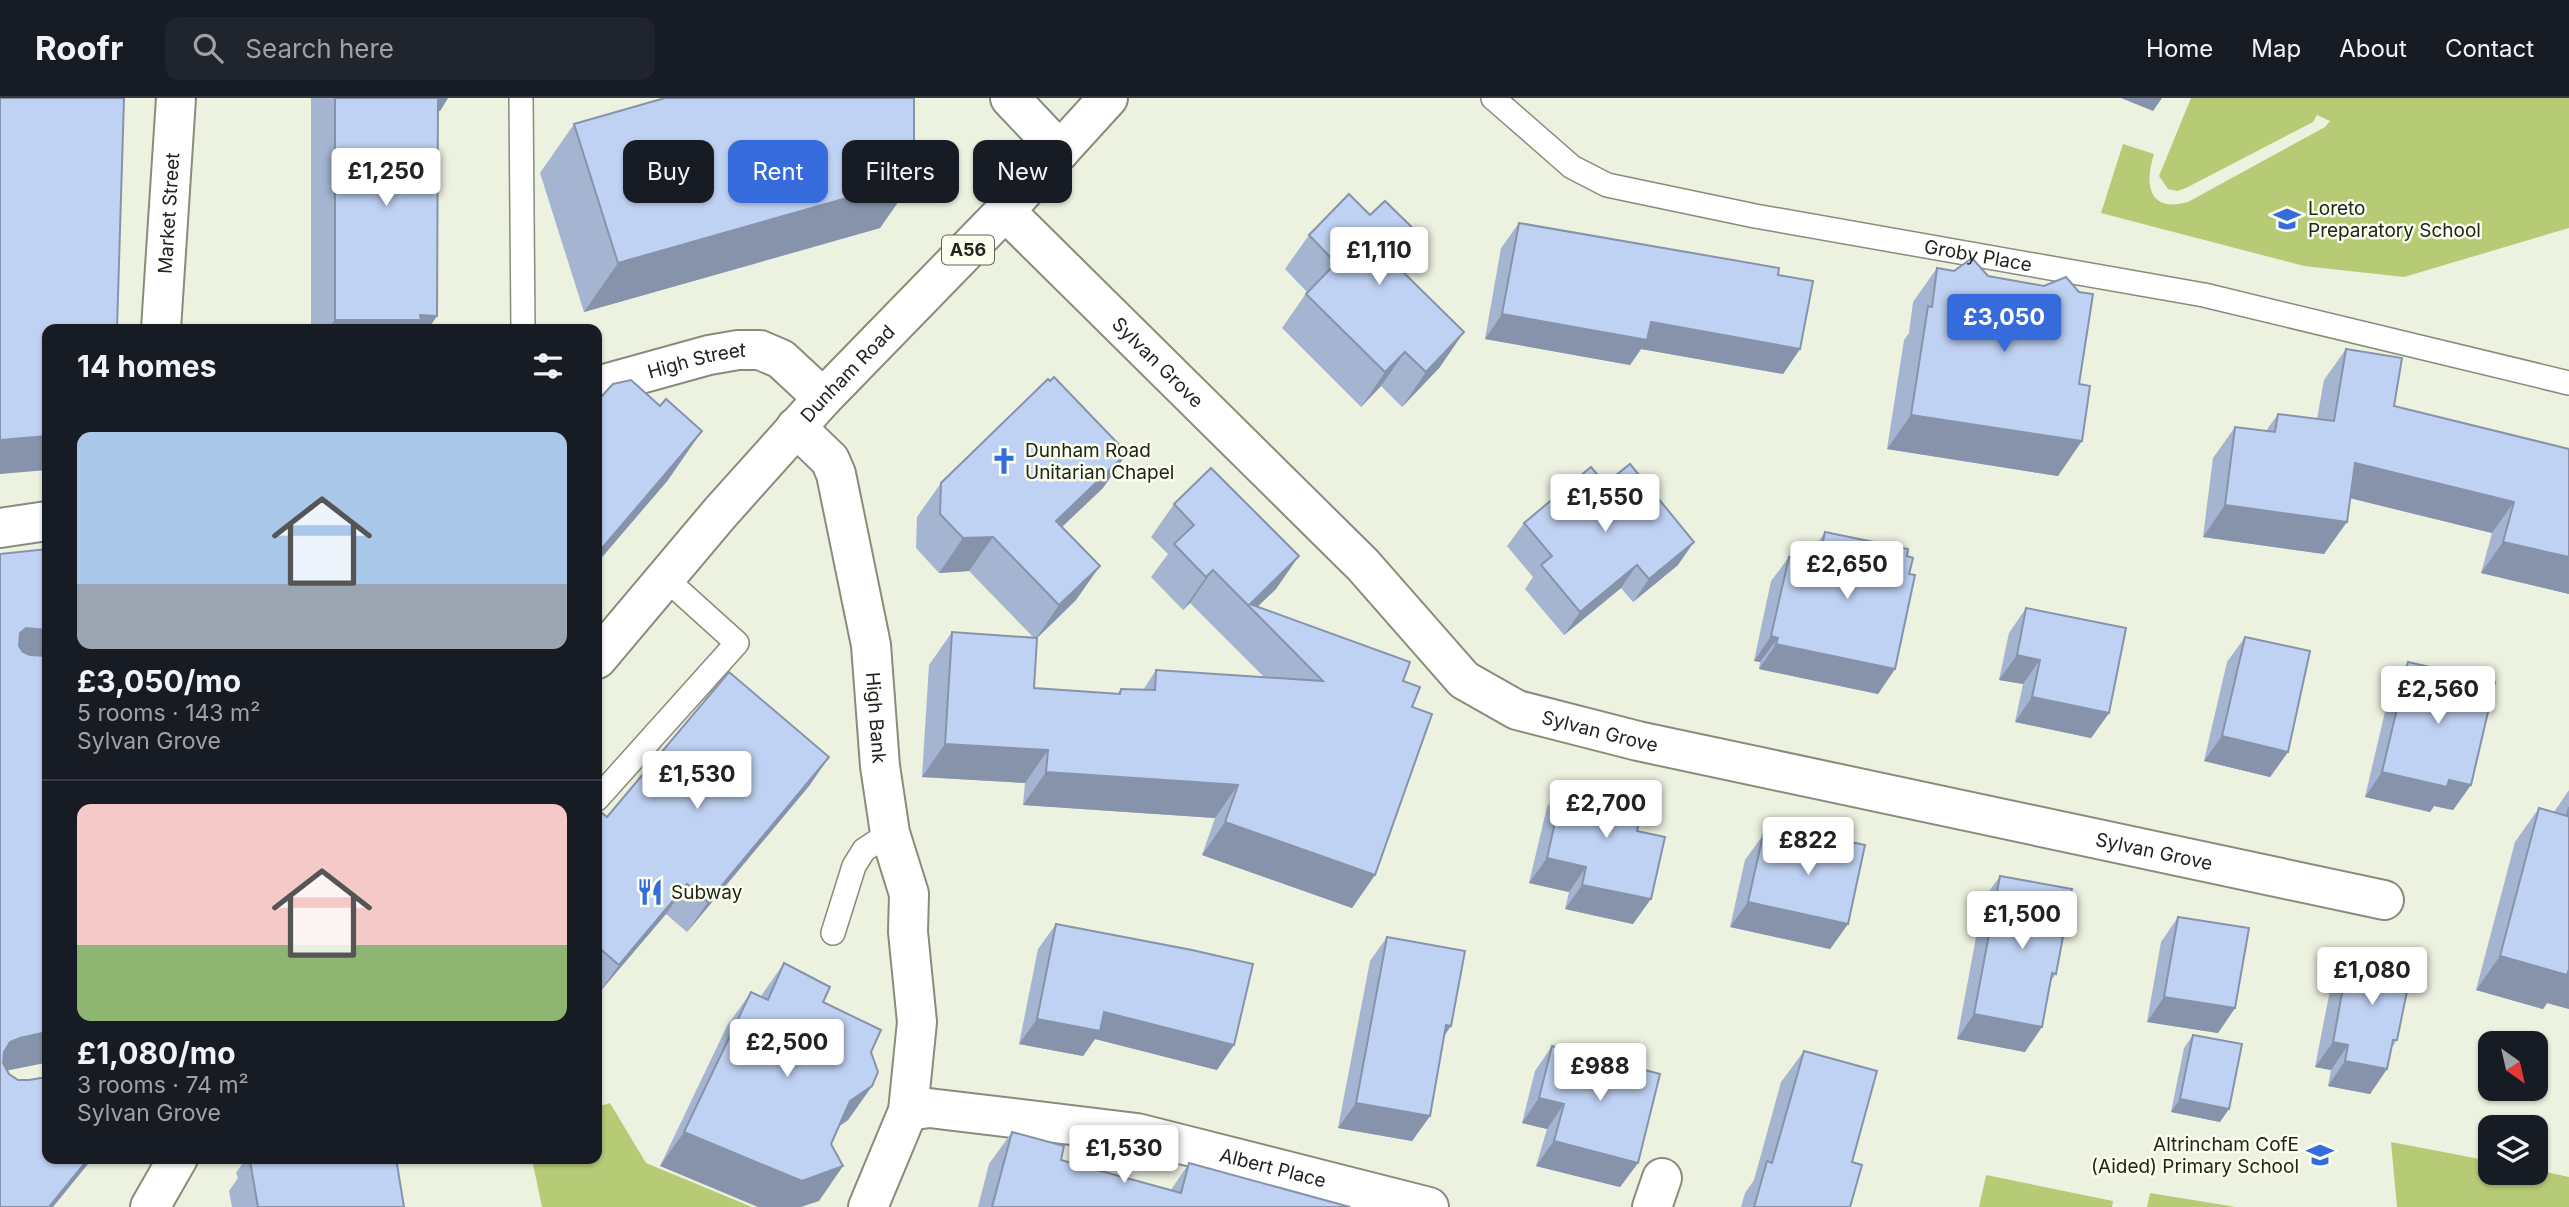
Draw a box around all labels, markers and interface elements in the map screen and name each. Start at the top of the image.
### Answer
search box [165,17,655,80]
text: Roofr [35,28,123,68]
icon: search [189,29,227,67]
text: Search here [245,33,394,64]
text: Home [2146,34,2213,63]
text: Map [2251,34,2301,63]
text: About [2339,34,2407,63]
text: Contact [2445,34,2534,63]
chip: Buy [623,140,714,203]
chip: Rent [728,140,828,203]
chip: Filters [842,140,959,203]
chip: New [973,140,1072,203]
pin: £1,250 [329,148,443,208]
street label: Market Street [154,152,184,275]
text: £1,250 [348,157,425,185]
place label: Loreto Preparatory School [2308,197,2481,242]
school or university icon: Loreto Preparatory School [2272,204,2302,234]
pin: £1,110 [1322,228,1436,287]
street label: Groby Place [1922,235,2034,277]
road number: A56 [942,236,994,265]
text: £1,110 [1346,236,1412,264]
pin: £3,050 [1947,294,2061,354]
text: £3,050 [1963,303,2045,331]
street label: Sylvan Grove [1107,313,1208,413]
street label: Dunham Road [796,320,900,427]
street label: High Street [645,339,746,384]
icon: filters [529,347,567,385]
text: 14 homes [77,348,216,384]
place label: Dunham Road Unitarian Chapel [1025,439,1174,484]
church icon: Dunham Road Unitarian Chapel [989,446,1019,476]
pin: £1,550 [1548,474,1662,534]
icon: home [259,478,385,604]
text: £1,550 [1566,483,1644,511]
pin: £2,650 [1790,542,1904,601]
text: £2,650 [1806,550,1888,578]
text: £3,050/mo [77,663,241,699]
pin: £2,560 [2381,666,2495,726]
street label: High Bank [861,671,891,765]
text: £2,560 [2397,675,2479,703]
text: 5 rooms · 143 m² [77,699,260,727]
street label: Sylvan Grove [1539,706,1660,757]
text: Sylvan Grove [77,727,221,755]
pin: £1,530 [640,752,754,811]
text: £1,530 [658,760,736,788]
pin: £2,700 [1549,780,1663,840]
text: £2,700 [1566,789,1646,817]
pin: £822 [1767,818,1849,877]
text: £822 [1779,826,1837,854]
street label: Sylvan Grove [2093,828,2215,875]
icon: home [259,850,385,976]
restaurant icon: Subway [635,877,665,907]
place label: Subway [671,881,743,904]
pin: £1,500 [1965,892,2079,951]
text: £1,500 [1983,900,2061,928]
pin: £1,080 [2315,948,2429,1007]
text: £1,080 [2333,956,2411,984]
pin: £2,500 [730,1020,844,1079]
text: £2,500 [746,1028,828,1056]
north arrow [2478,1031,2548,1101]
map controls [2478,1031,2548,1185]
text: £1,080/mo [77,1035,236,1071]
pin: £988 [1559,1044,1641,1103]
text: £988 [1570,1052,1630,1080]
text: 3 rooms · 74 m² [77,1071,249,1099]
text: Sylvan Grove [77,1099,221,1127]
button: layers [2478,1115,2548,1185]
pin: £1,530 [1067,1126,1181,1185]
place label: Altrincham CofE (Aided) Primary School [2091,1133,2299,1178]
text: £1,530 [1085,1134,1163,1162]
school or university icon: Altrincham CofE (Aided) Primary School [2305,1140,2335,1170]
street label: Albert Place [1217,1143,1328,1192]

